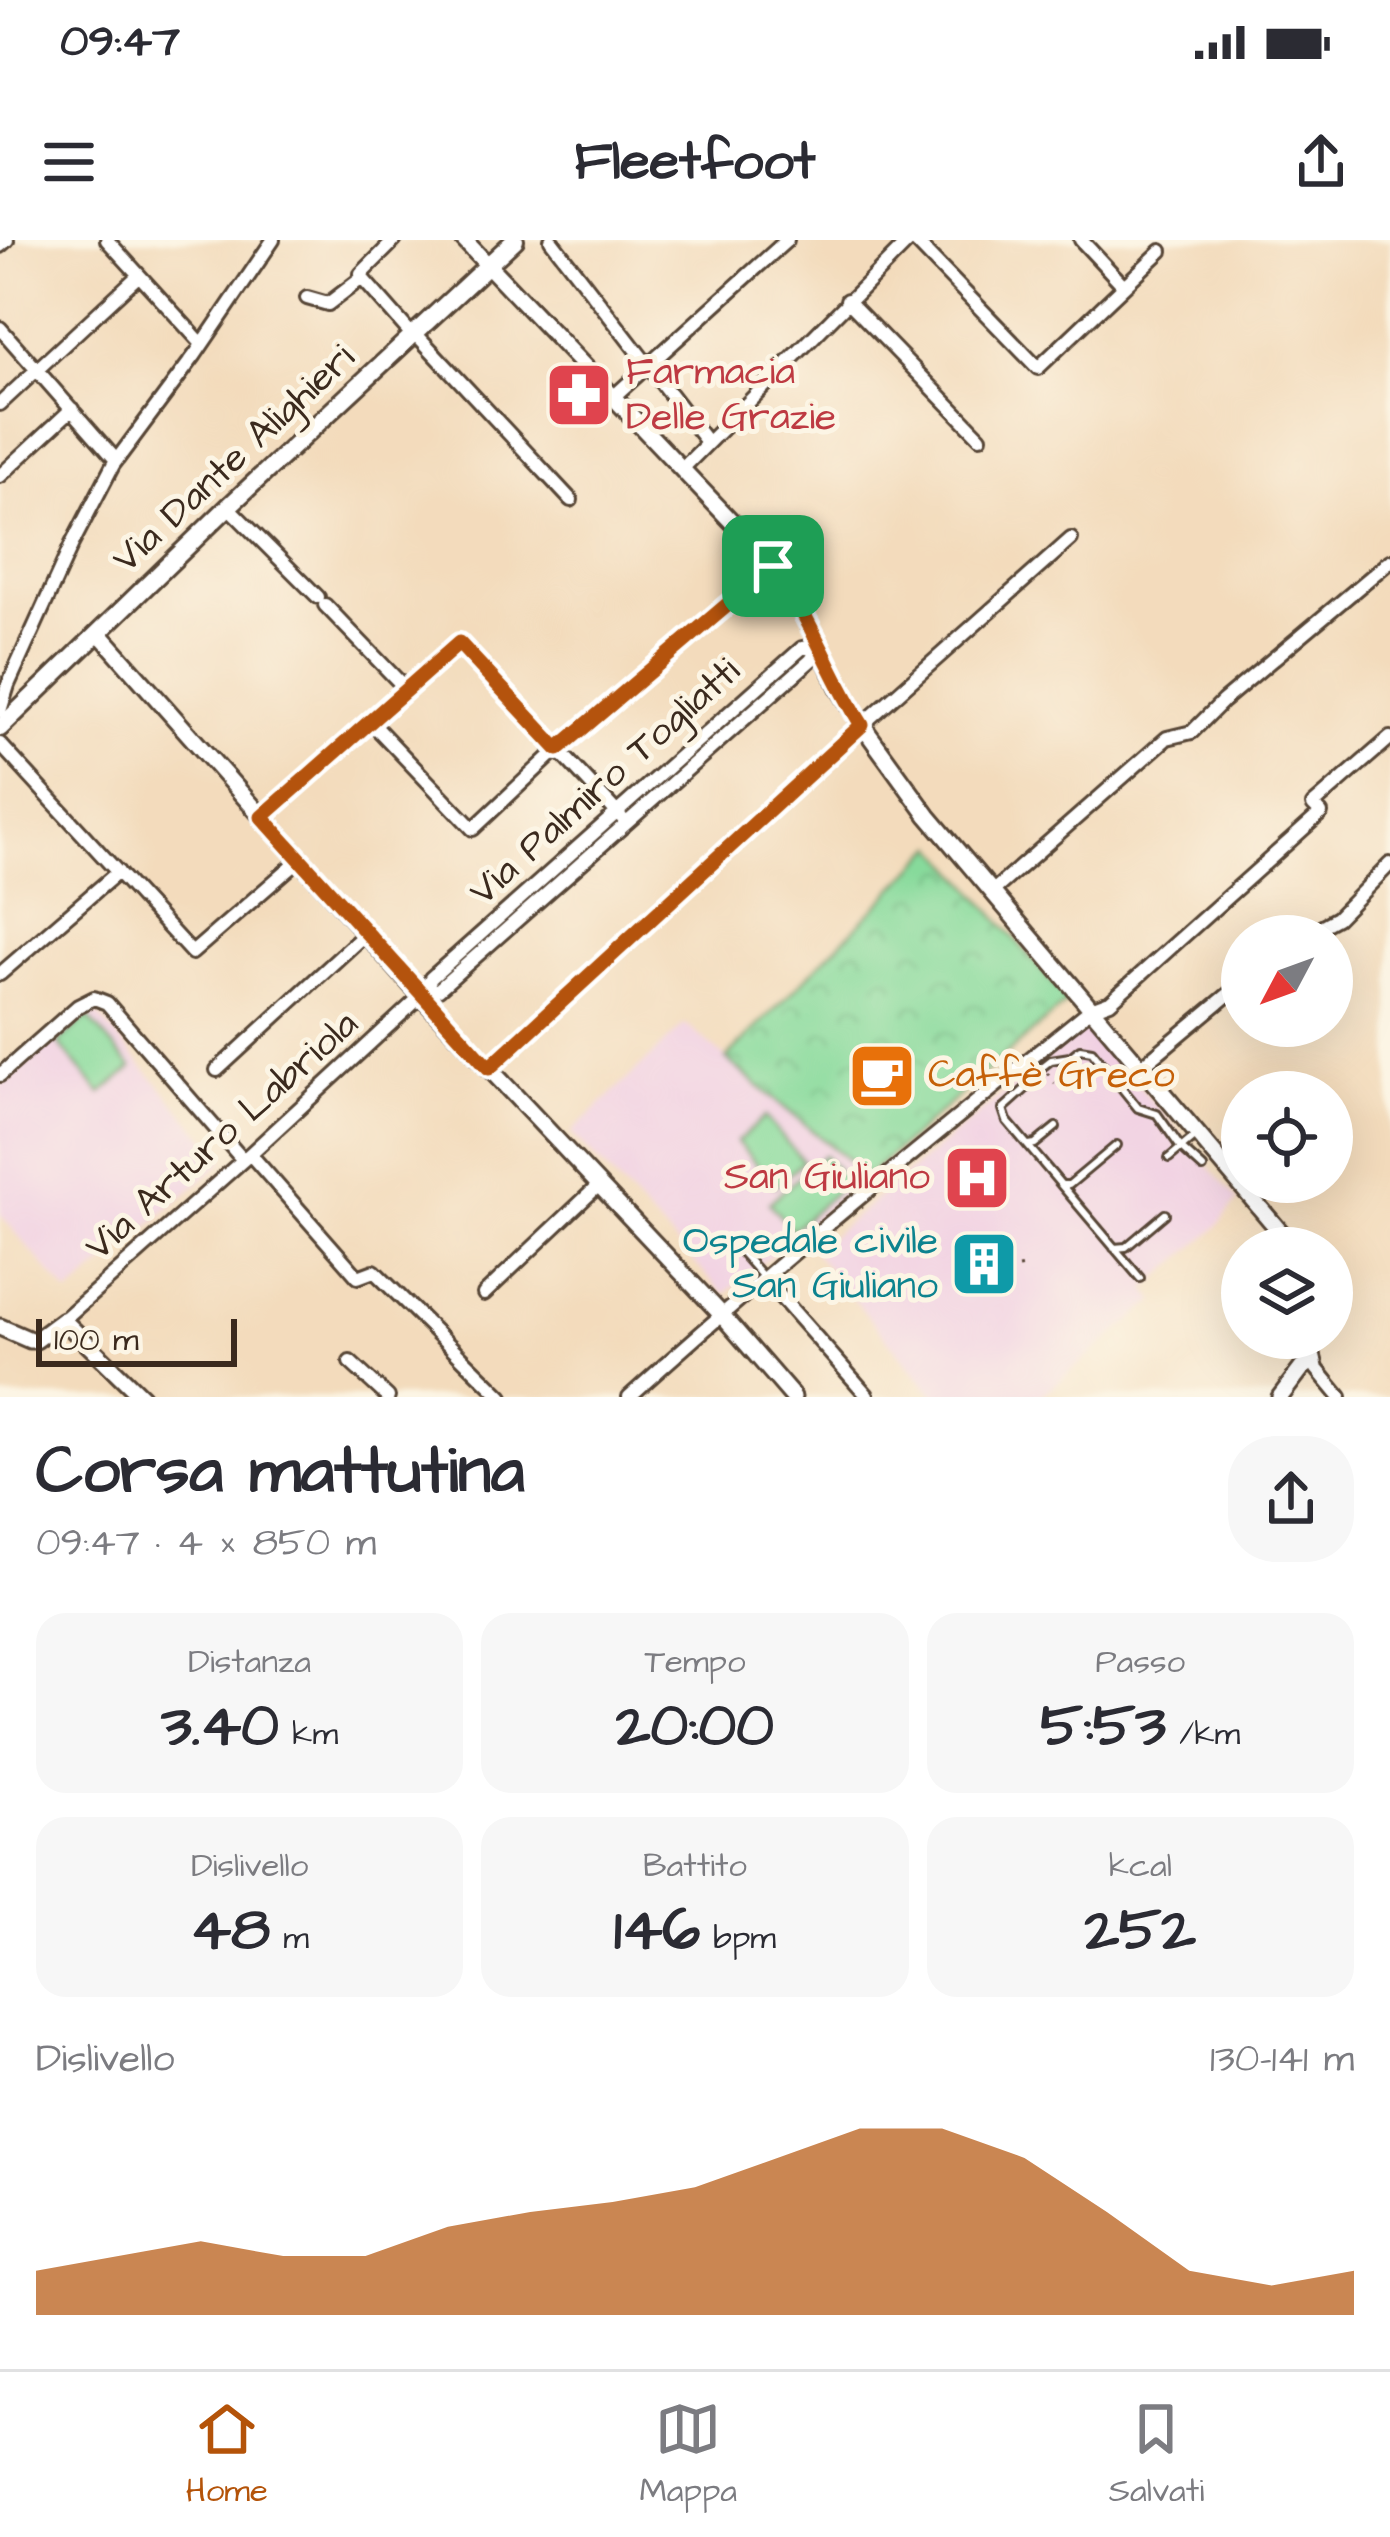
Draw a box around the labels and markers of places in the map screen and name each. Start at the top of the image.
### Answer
place label: Farmacia Delle Grazie [626,346,836,445]
pharmacy icon: Farmacia Delle Grazie [544,360,614,430]
pin [722,515,824,617]
cafe icon: Caffè Greco [847,1041,917,1111]
place label: Caffè Greco [928,1049,1175,1103]
hospital icon: San Giuliano [942,1143,1012,1213]
place label: San Giuliano [724,1151,930,1205]
place label: Ospedale civile San Giuliano [683,1215,938,1314]
building icon: Ospedale civile San Giuliano [949,1229,1019,1299]

